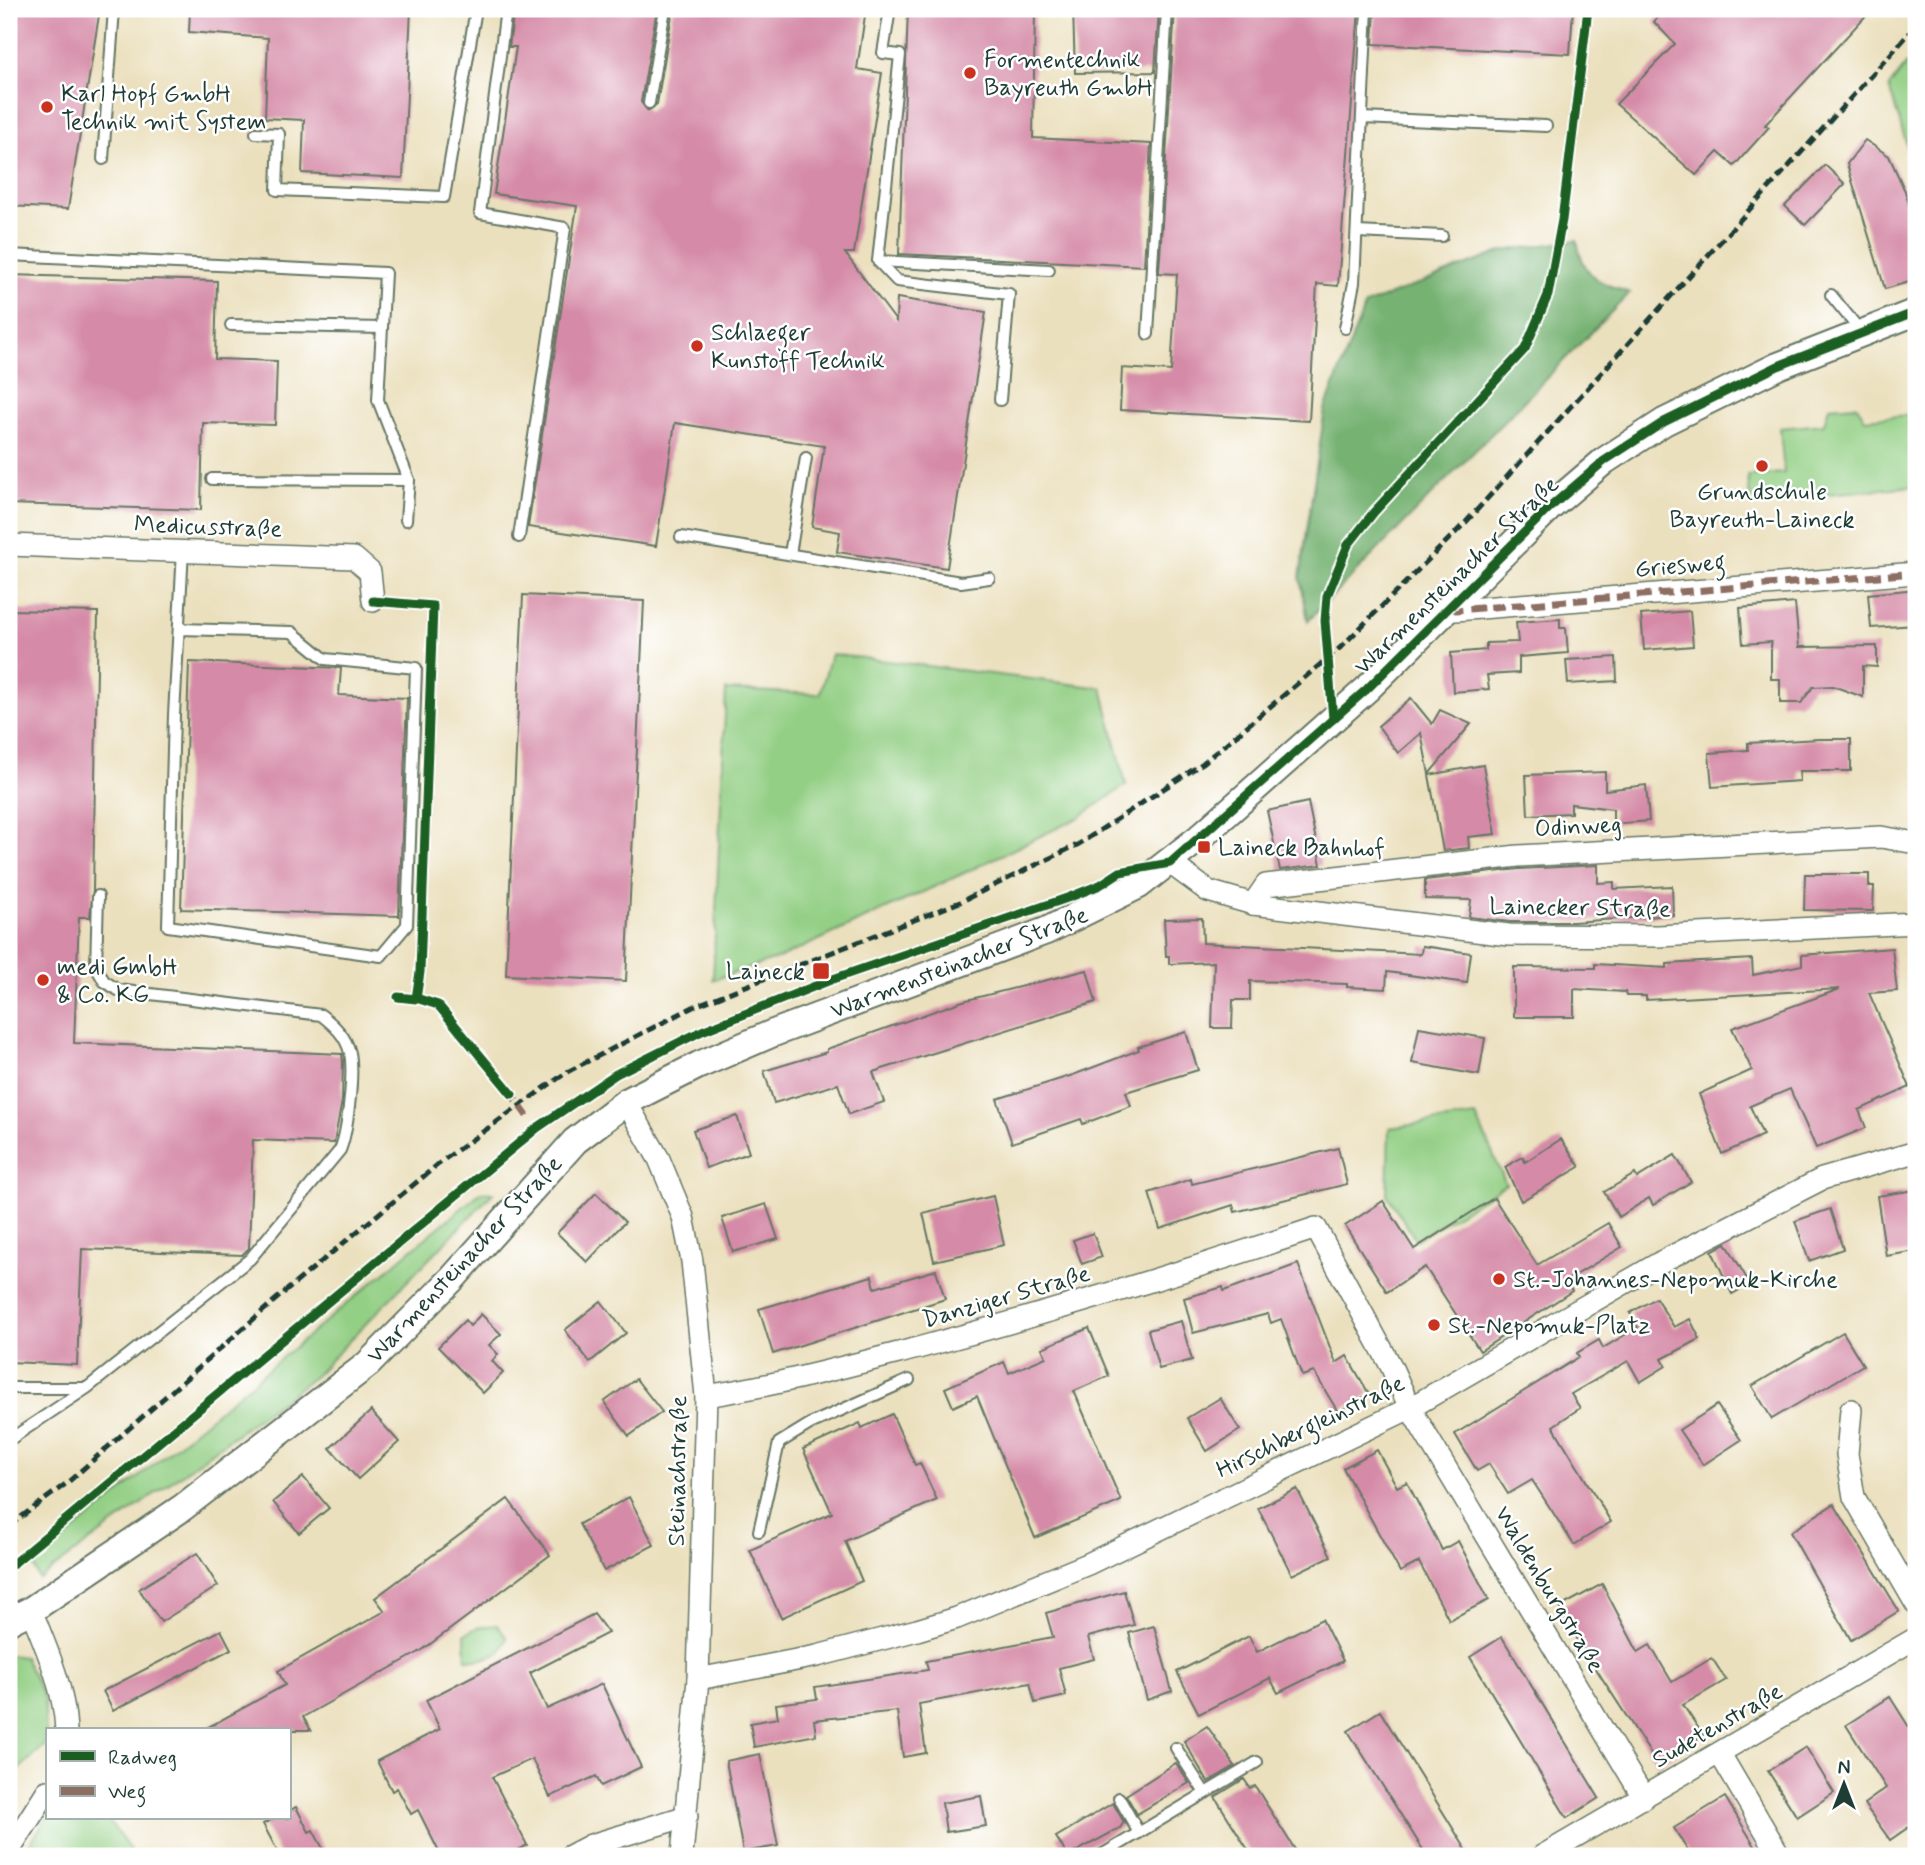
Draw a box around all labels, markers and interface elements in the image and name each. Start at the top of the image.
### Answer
place label: Formentechnik Bayreuth GmbH [984,45,1153,104]
marker: Formentechnik Bayreuth GmbH [962,65,978,81]
place label: Karl Hopf GmbH Technik mit System [61,79,266,138]
marker: Karl Hopf GmbH Technik mit System [39,99,55,115]
place label: Schlaeger Kunstoff Technik [711,318,885,377]
marker: Schlaeger Kunstoff Technik [689,338,705,354]
marker: Grundschule Bayreuth-Laineck [1754,458,1770,474]
street label: Warmensteinacher Straße [1348,470,1566,682]
place label: Grundschule Bayreuth-Laineck [1669,477,1855,536]
street label: Medicusstraße [133,509,283,546]
street label: Griesweg [1634,547,1727,589]
street label: Odinweg [1534,810,1622,845]
place label: Laineck Bahnhof [1218,833,1385,864]
marker: Laineck Bahnhof [1196,839,1212,855]
street label: Lainecker Straße [1489,891,1671,926]
street label: Warmensteinacher Straße [826,900,1093,1027]
place label: medi GmbH & Co. KG [57,952,178,1011]
place label: Laineck [726,957,805,988]
marker: Laineck [811,961,831,981]
marker: medi GmbH & Co. KG [35,972,51,988]
street label: Warmensteinacher Straße [361,1149,570,1371]
street label: Danziger Straße [919,1259,1094,1336]
place label: St.-Johannes-Nepomuk-Kirche [1513,1265,1838,1296]
marker: St.-Johannes-Nepomuk-Kirche [1491,1271,1507,1287]
place label: St.-Nepomuk-Platz [1448,1311,1650,1342]
marker: St.-Nepomuk-Platz [1426,1317,1442,1333]
street label: Hirschbergleinstraße [1211,1368,1412,1489]
street label: Steinachstraße [662,1395,695,1547]
street label: Waldenburgstraße [1487,1501,1611,1679]
street label: Sudetenstraße [1647,1676,1789,1776]
legend [46,1728,290,1820]
text: Radweg [108,1744,177,1772]
north arrow [1810,1750,1880,1820]
text: N [1838,1756,1850,1781]
text: Weg [108,1778,146,1808]

